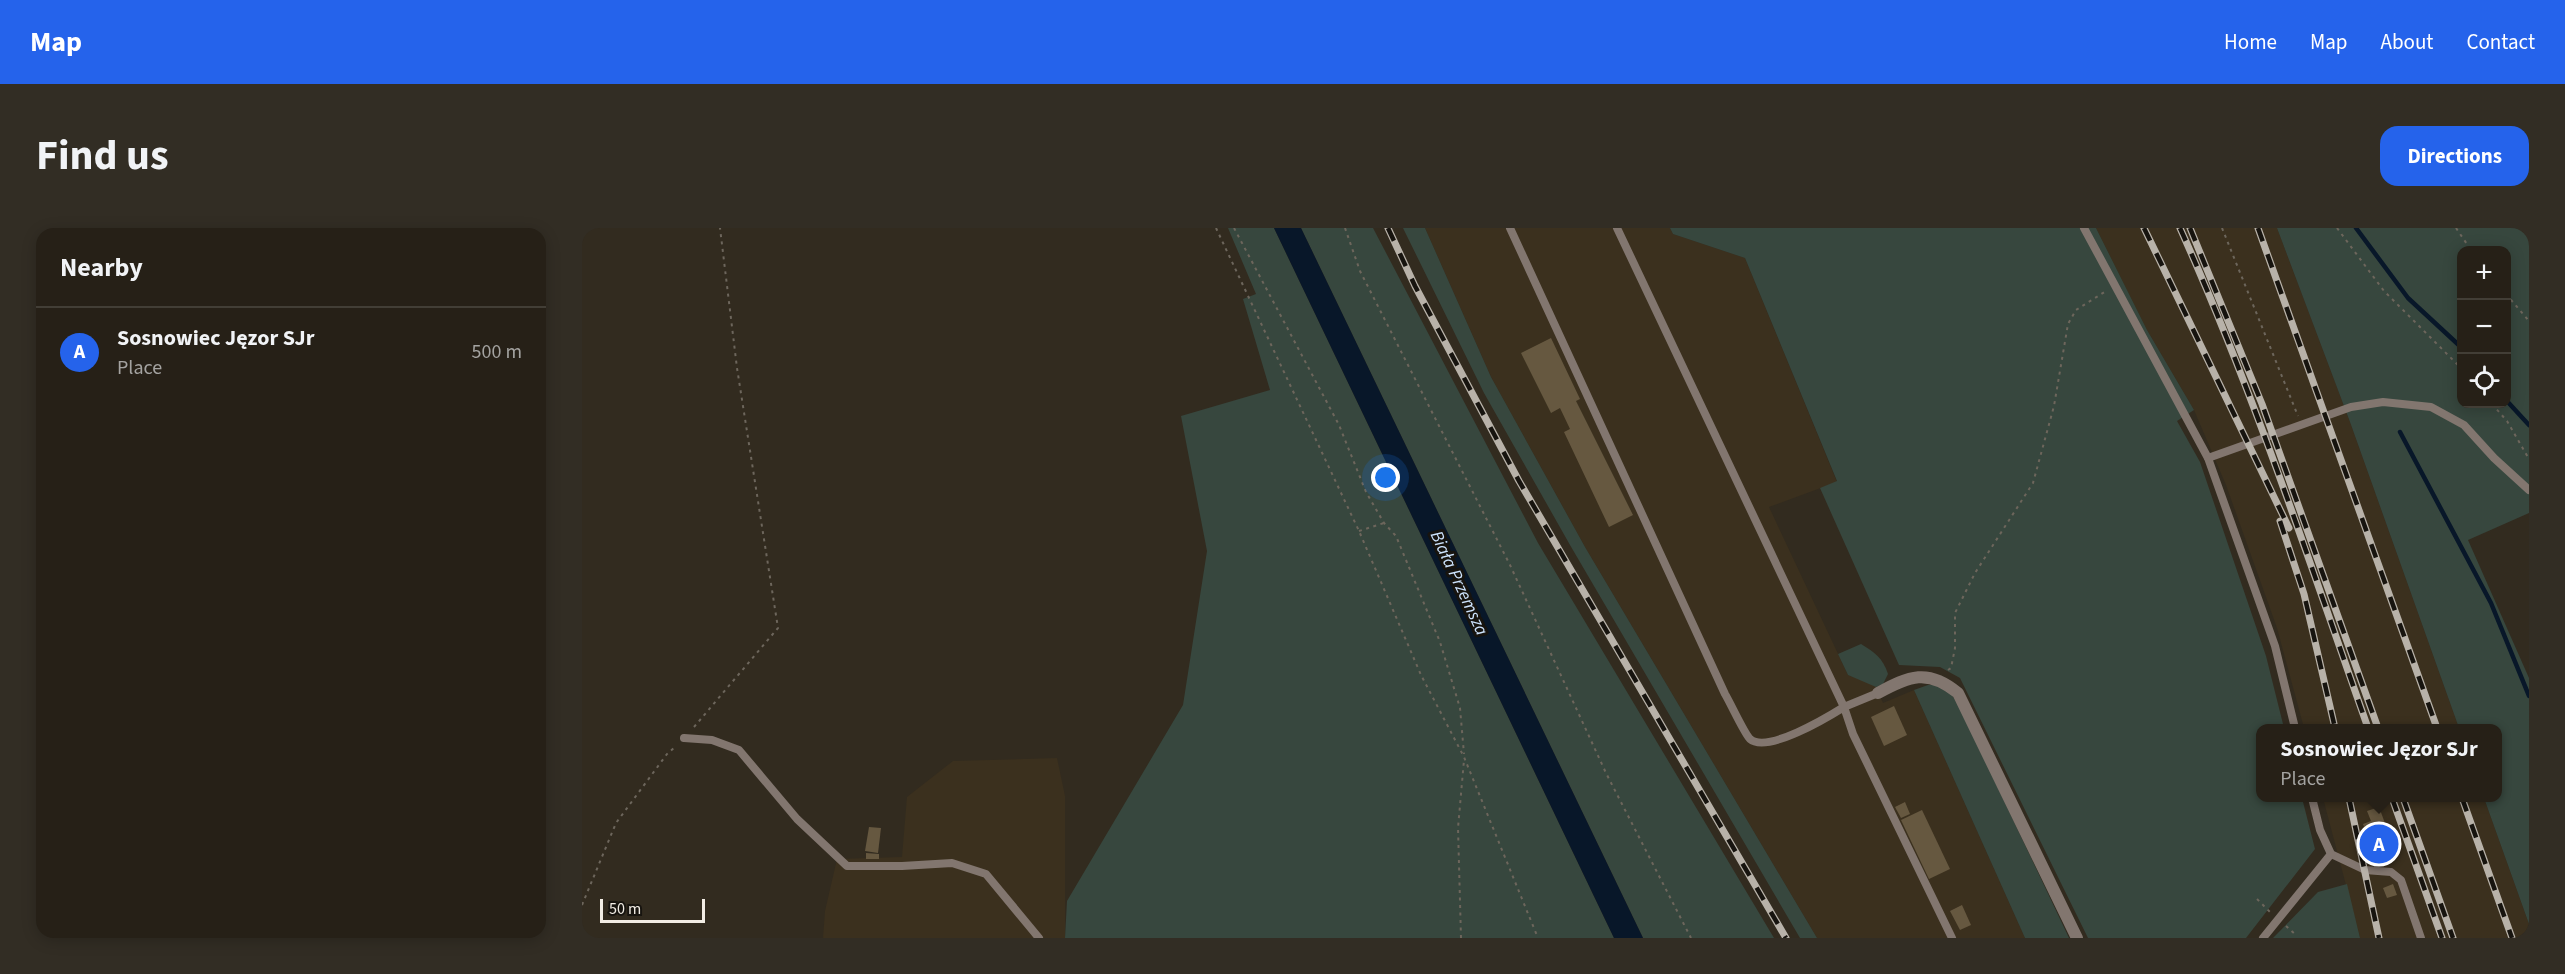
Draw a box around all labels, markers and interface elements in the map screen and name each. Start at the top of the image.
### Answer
text: Map [30,22,82,62]
text: Home [2224,27,2277,57]
text: Map [2310,27,2348,57]
text: About [2381,27,2433,57]
text: Contact [2466,27,2535,57]
text: Find us [36,126,169,186]
button: Directions [2380,126,2529,186]
map controls [2457,246,2511,408]
button: + [2457,246,2511,300]
text: Nearby [60,249,143,286]
button: − [2457,300,2511,354]
text: Sosnowiec Jęzor SJr [117,322,314,354]
text: A [74,338,85,366]
text: 500 m [472,338,522,366]
text: Place [117,354,162,382]
button: locate [2457,354,2511,408]
your location [1371,463,1400,492]
water label: Biała Przemsza [1424,527,1494,640]
popup [2256,724,2502,802]
text: Sosnowiec Jęzor SJr [2280,733,2478,765]
text: Place [2280,765,2325,793]
pin: A [2360,822,2398,866]
scale bar [600,896,705,924]
text: 50 m [609,898,641,920]

